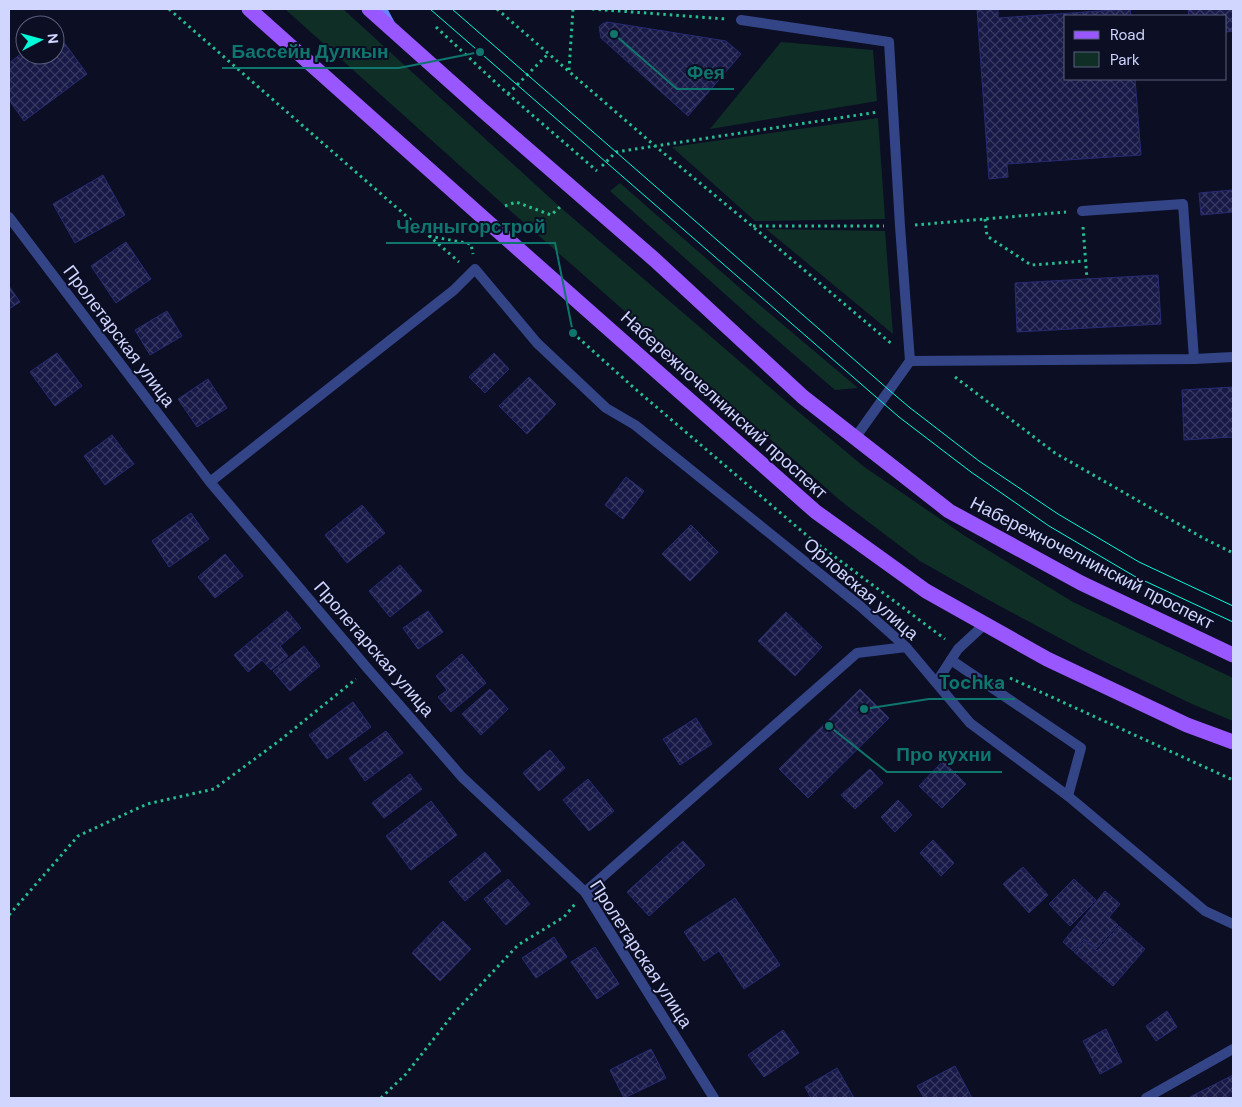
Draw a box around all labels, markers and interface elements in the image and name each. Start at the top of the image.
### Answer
north arrow [15,15,65,65]
legend [1064,15,1227,80]
text: Road [1110,25,1145,45]
text: N [43,33,62,45]
callout: Бассейн Дулкын [222,34,399,68]
text: Бассейн Дулкын [232,39,388,64]
text: Park [1110,50,1140,70]
callout: Фея [677,55,734,89]
text: Фея [687,60,725,85]
callout: Челныгорстрой [386,209,555,243]
text: Челныгорстрой [396,214,546,239]
street label: Пролетарская улица [58,260,181,413]
street label: Набережночелнинский проспект [615,306,833,504]
street label: Набережночелнинский проспект [966,491,1218,635]
street label: Орловская улица [798,532,924,646]
street label: Пролетарская улица [309,576,440,722]
callout: Tochka [929,665,1015,699]
text: Tochka [939,670,1005,695]
callout: Про кухни [887,738,1002,772]
text: Про кухни [896,742,992,767]
street label: Пролетарская улица [584,875,698,1033]

